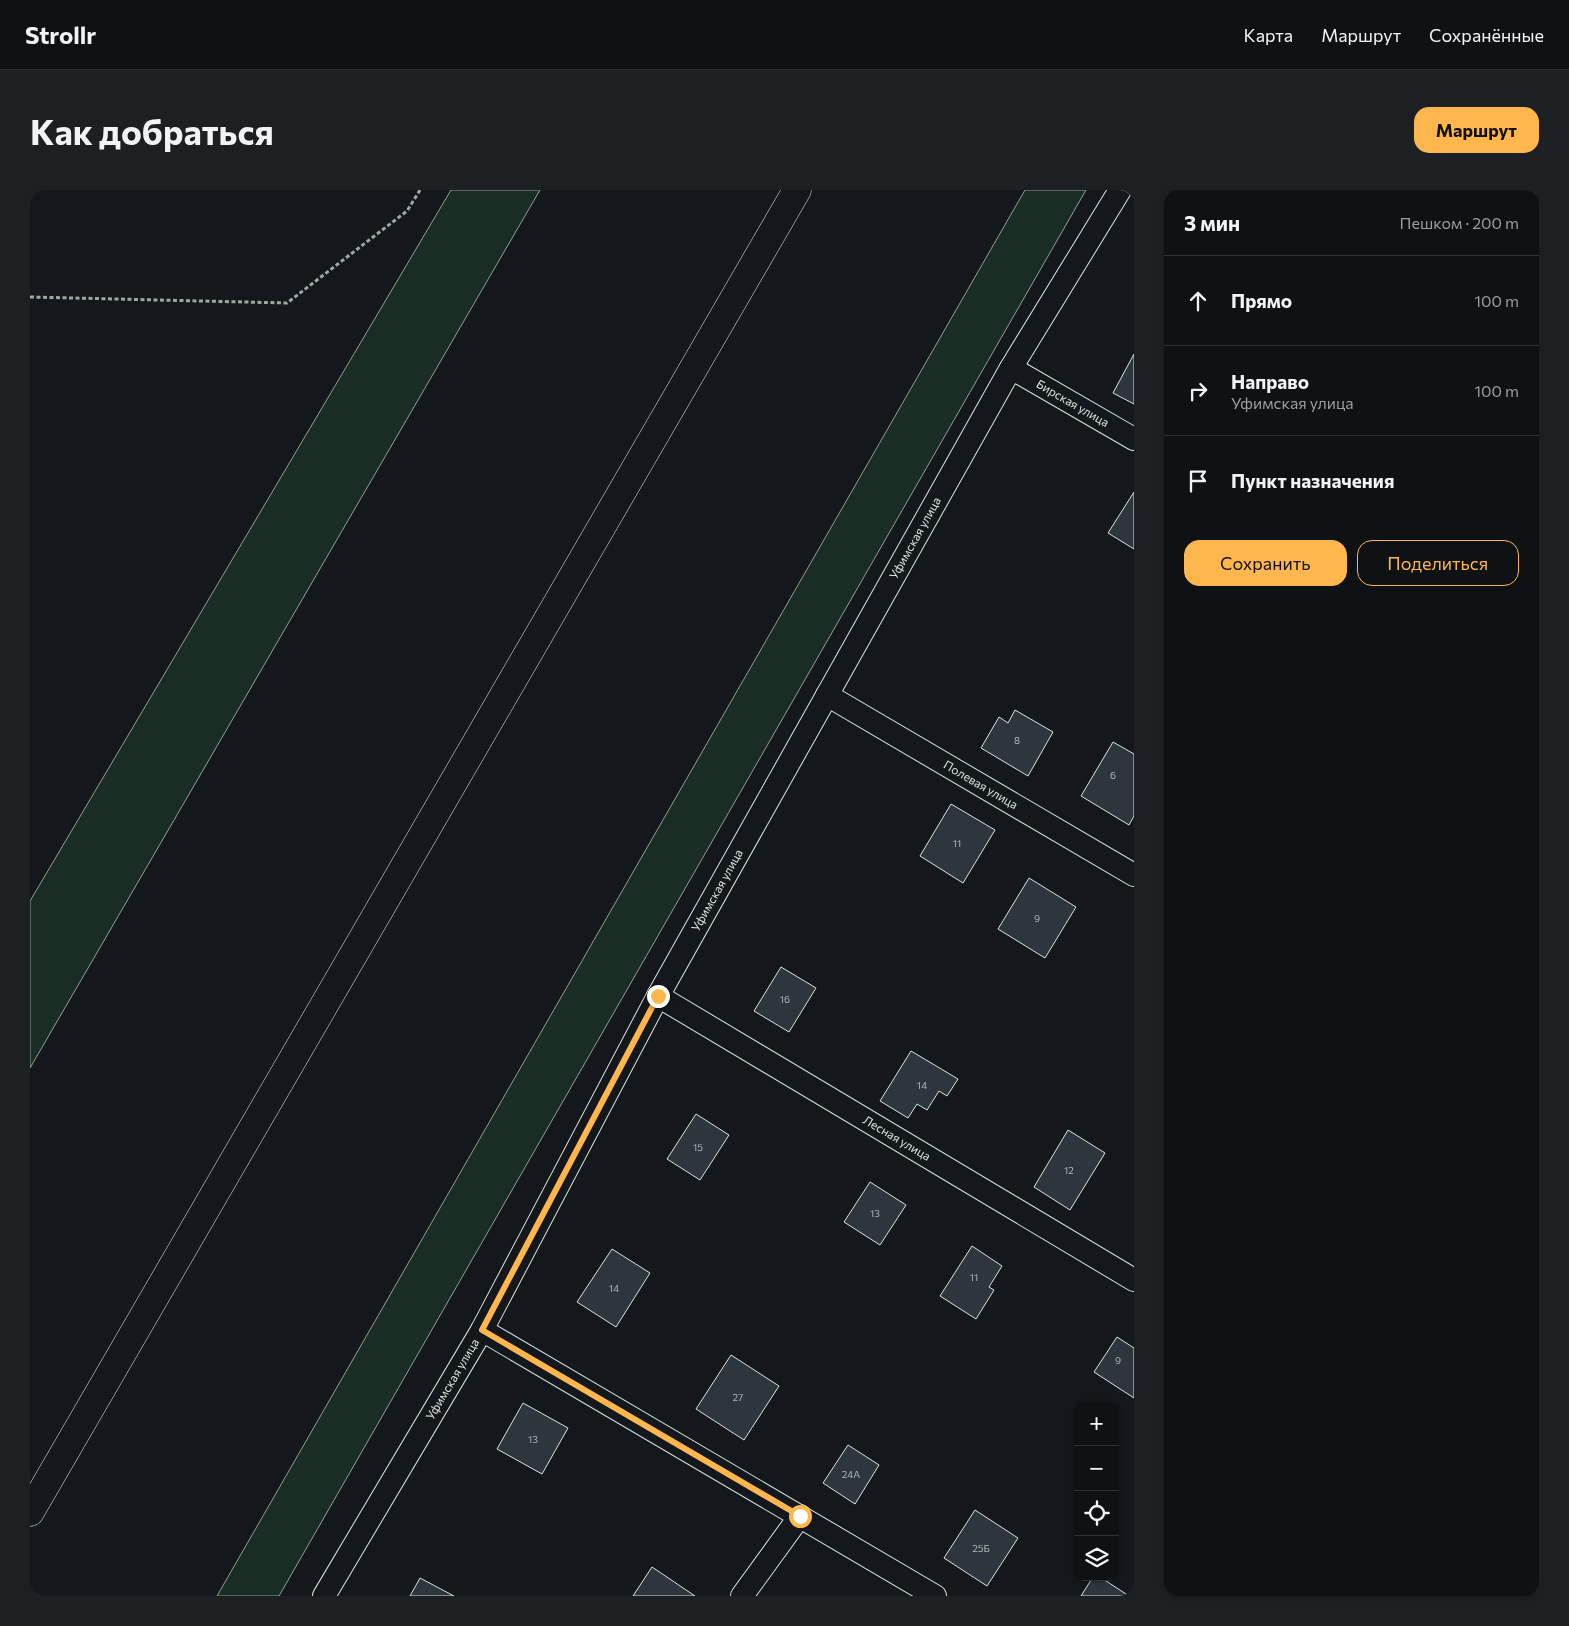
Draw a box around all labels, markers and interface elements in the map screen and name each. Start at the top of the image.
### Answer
text: Strollr [25,20,96,49]
text: Карта [1244,24,1293,46]
text: Маршрут [1321,24,1401,46]
text: Сохранённые [1429,24,1544,46]
button: Маршрут [1414,107,1539,153]
text: Как добраться [30,109,274,152]
text: 3 мин [1184,210,1240,235]
text: Пешком · 200 m [1400,213,1519,232]
icon: ahead [1184,287,1212,315]
text: Прямо [1231,289,1292,312]
text: 100 m [1474,291,1519,310]
text: Направо [1231,370,1309,393]
street label: Бирская улица [1034,376,1112,429]
icon: right [1184,377,1212,405]
text: 100 m [1474,381,1519,400]
text: Уфимская улица [1231,393,1354,412]
icon: arrive [1184,467,1212,495]
text: Пункт назначения [1231,469,1394,492]
street label: Уфимская улица [886,494,943,581]
button: Сохранить [1184,540,1347,586]
button: Поделиться [1357,540,1519,586]
house number: 8 [1014,734,1020,746]
street label: Полевая улица [942,757,1021,811]
house number: 6 [1110,769,1116,781]
house number: 11 [953,837,961,849]
street label: Уфимская улица [688,846,745,933]
house number: 9 [1034,912,1040,924]
route end [647,985,670,1008]
house number: 16 [780,993,790,1005]
house number: 14 [917,1079,927,1091]
street label: Лесная улица [861,1112,933,1163]
house number: 15 [693,1141,703,1153]
house number: 12 [1064,1164,1074,1176]
house number: 13 [870,1207,880,1219]
house number: 11 [970,1271,978,1283]
house number: 14 [609,1282,619,1294]
street label: Уфимская улица [422,1336,481,1422]
house number: 9 [1115,1354,1121,1366]
house number: 27 [733,1391,743,1403]
map controls [1074,1401,1119,1581]
button: + [1074,1401,1119,1446]
house number: 13 [528,1433,538,1445]
button: − [1074,1446,1119,1491]
house number: 24А [842,1468,860,1480]
button: locate [1074,1491,1119,1536]
route start [789,1505,812,1528]
button: layers [1074,1536,1119,1581]
house number: 25Б [972,1542,990,1554]

